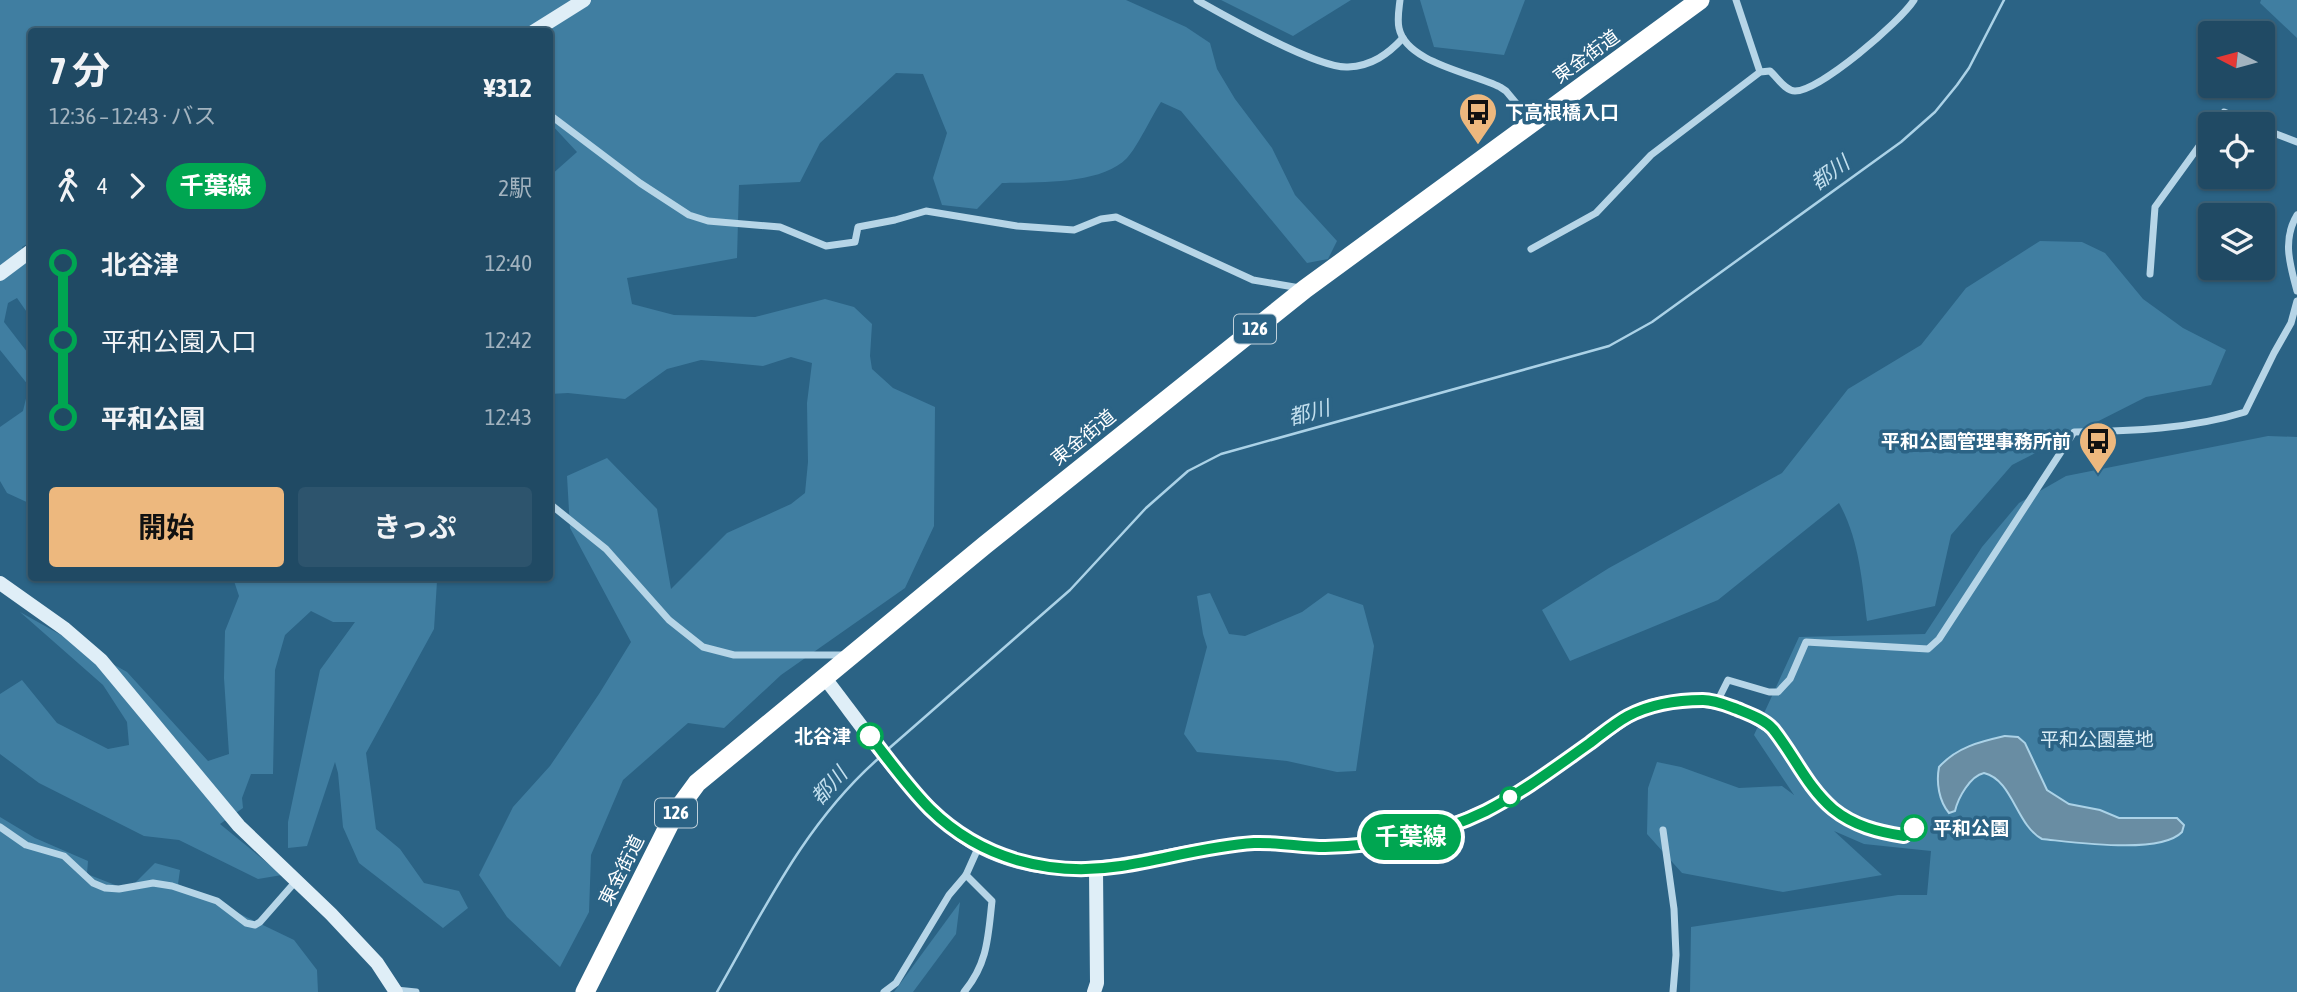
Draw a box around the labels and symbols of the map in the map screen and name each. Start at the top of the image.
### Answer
north arrow [2198,21,2275,98]
street label: 東金街道 [1549,25,1623,87]
bus stop icon: 下高根橋入口 [1457,91,1499,146]
place label: 下高根橋入口 [1505,101,1619,123]
water label: 都川 [1805,149,1855,194]
road number: 126 [1234,314,1276,344]
water label: 都川 [1285,394,1334,429]
street label: 東金街道 [1047,405,1119,469]
bus stop icon: 平和公園管理事務所前 [2077,420,2119,475]
place label: 平和公園管理事務所前 [1881,430,2071,452]
marker: 北谷津 [857,723,883,749]
place label: 北谷津 [794,725,851,747]
park label: 平和公園墓地 [2040,728,2154,750]
water label: 都川 [805,760,853,809]
unlabelled marker [1500,787,1520,807]
road number: 126 [655,798,697,828]
line badge: 千葉線 [1371,814,1451,860]
marker: 平和公園 [1901,815,1927,841]
place label: 平和公園 [1933,817,2009,839]
street label: 東金街道 [594,831,648,909]

